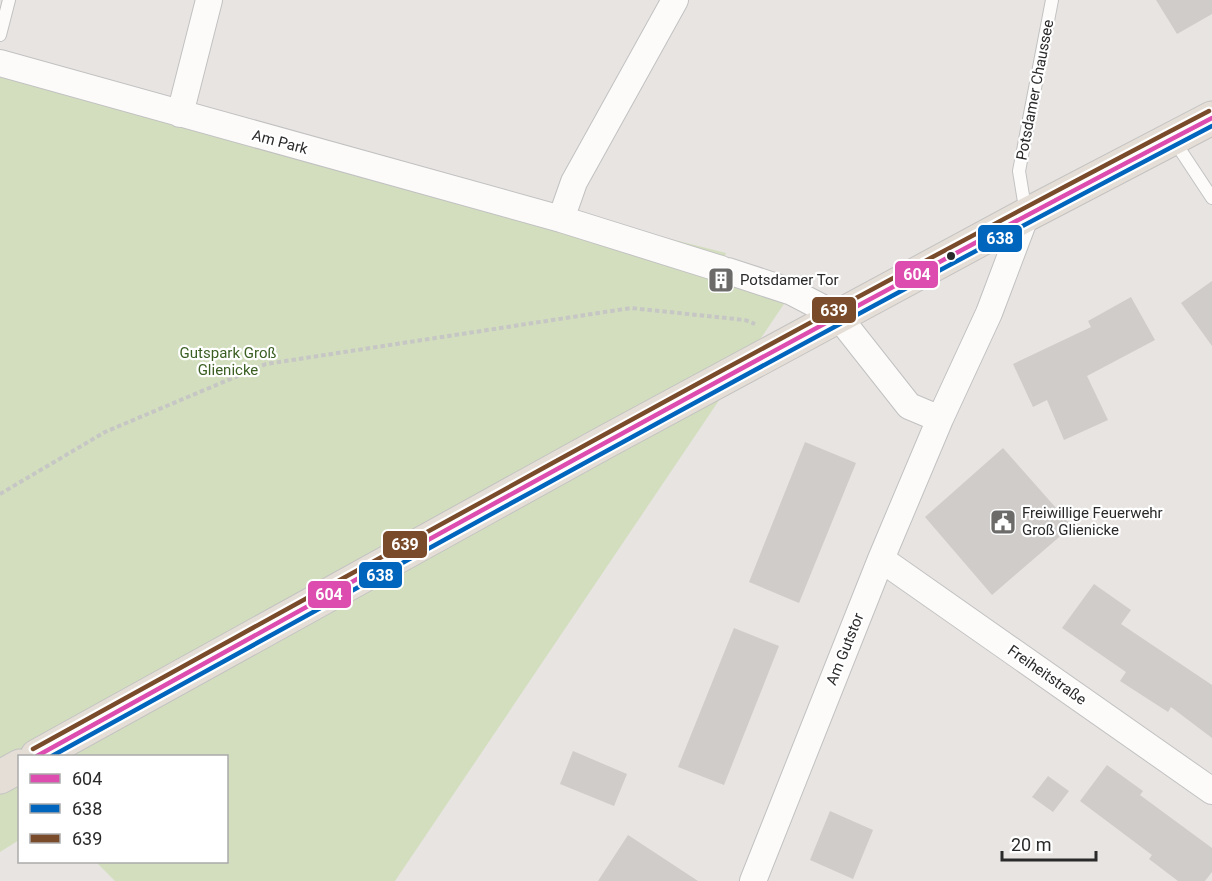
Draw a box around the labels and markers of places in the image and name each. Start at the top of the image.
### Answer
unlabelled marker [945,250,957,262]
building icon: Potsdamer Tor [706,265,736,295]
place label: Potsdamer Tor [740,271,839,289]
place label: Freiwillige Feuerwehr Groß Glienicke [1022,504,1163,539]
public building icon: Freiwillige Feuerwehr Groß Glienicke [988,507,1018,537]

